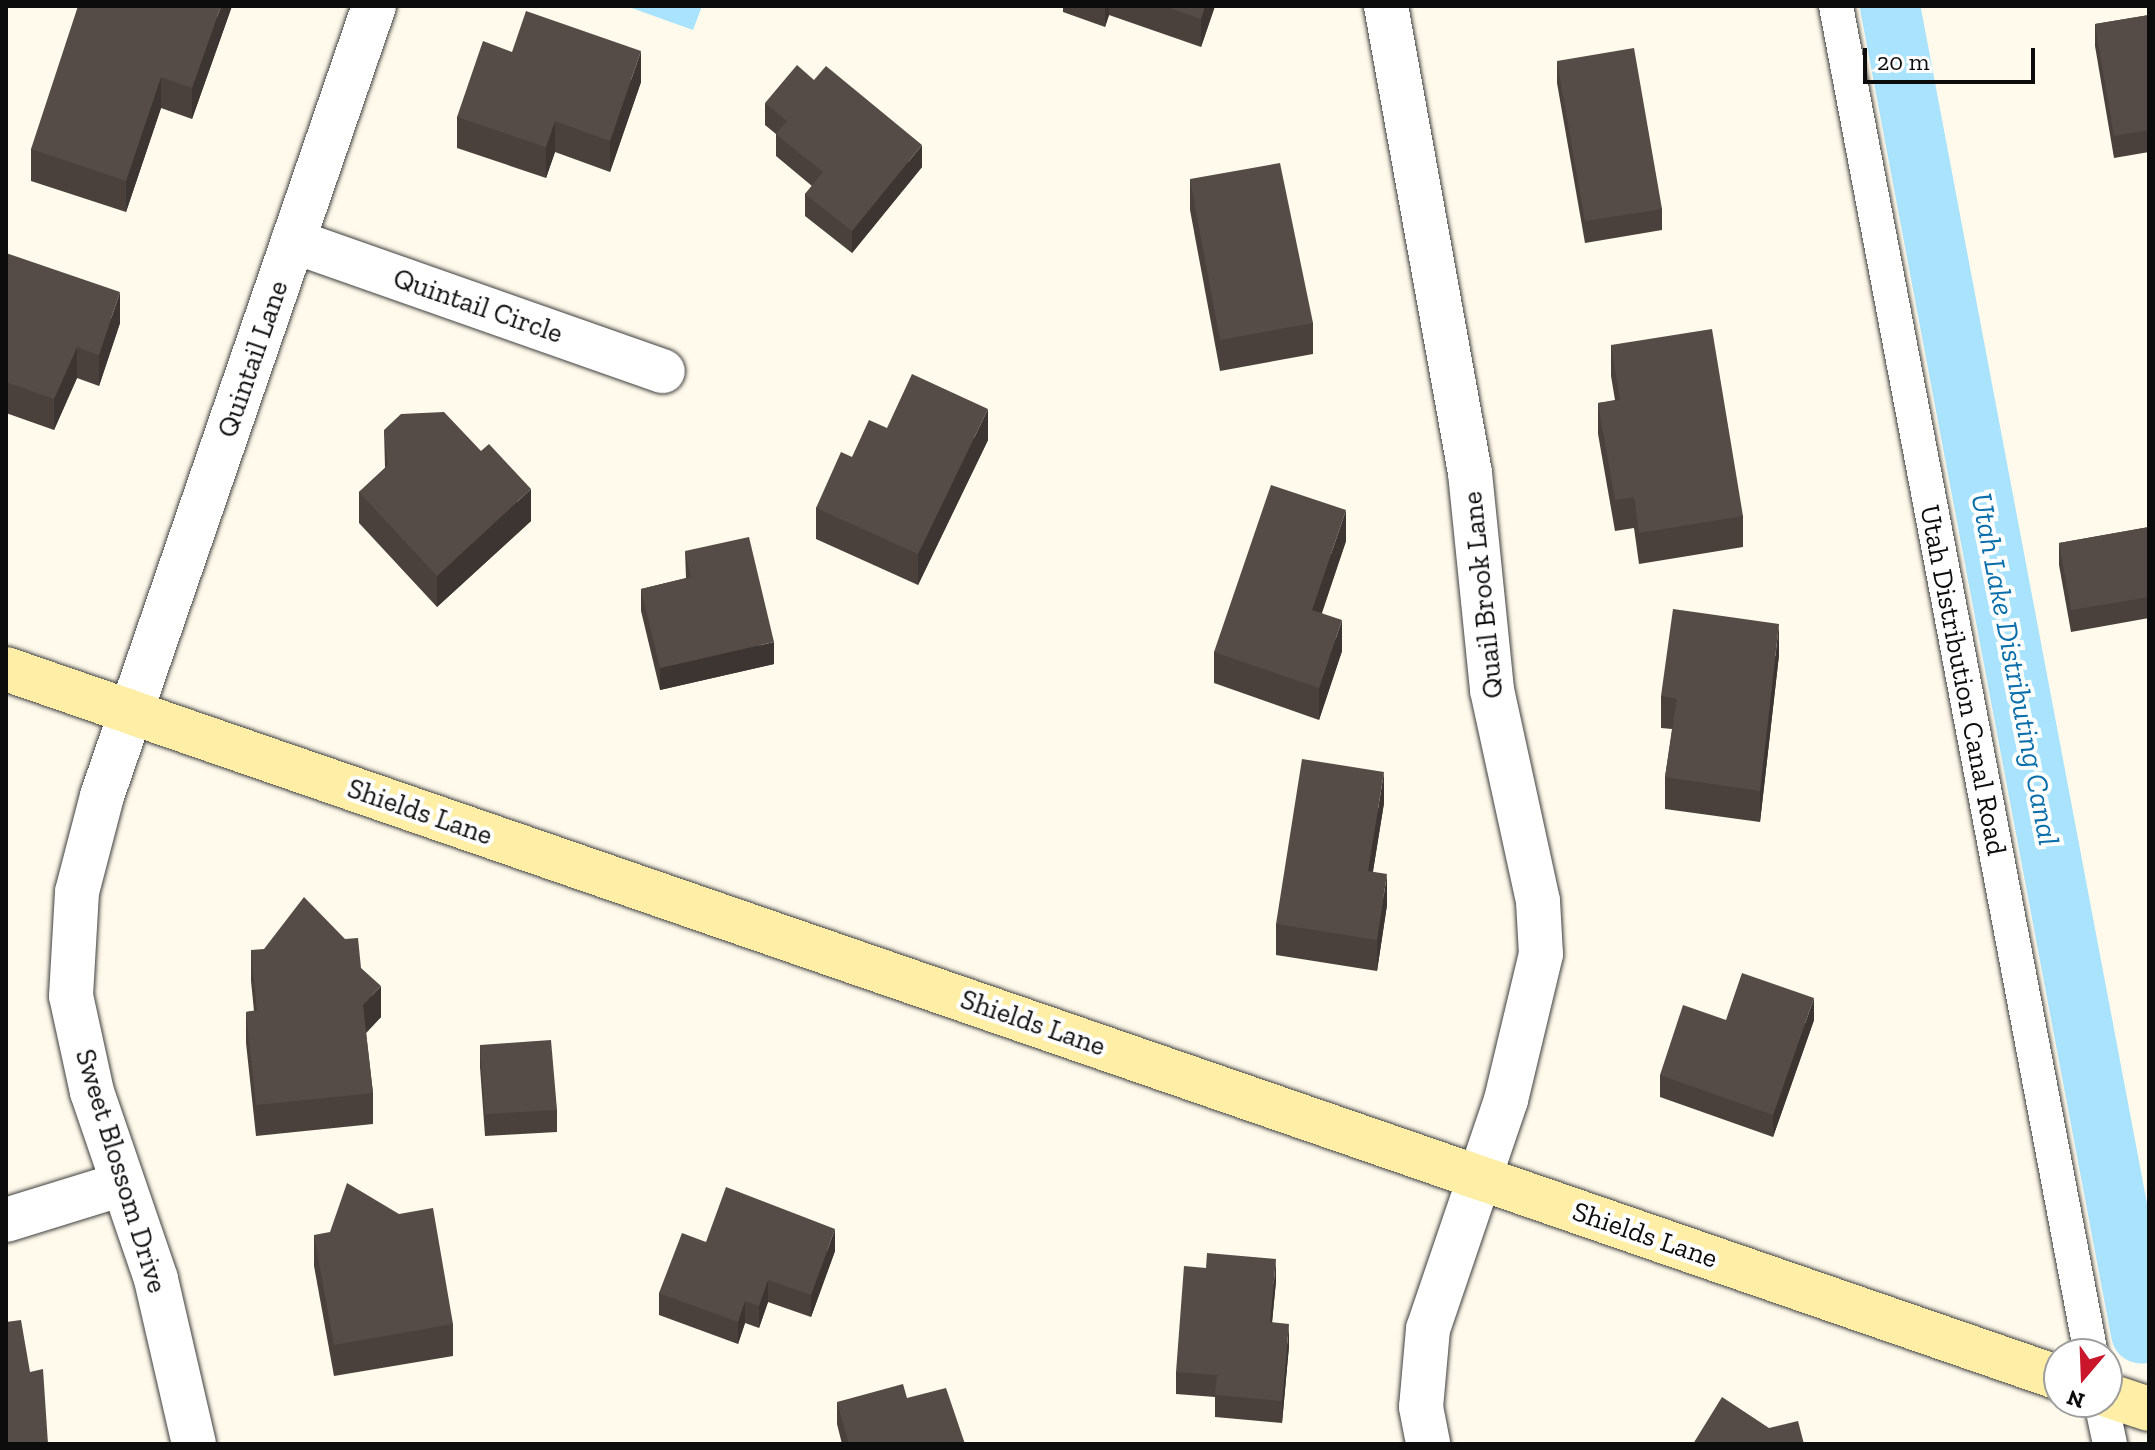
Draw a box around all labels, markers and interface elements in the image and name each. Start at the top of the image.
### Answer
scale bar [1867,32,2039,82]
text: 20 m [1877,47,1929,76]
street label: Quintail Circle [389,261,567,351]
street label: Quintail Lane [210,276,296,442]
water label: Utah Lake Distributing Canal [1963,489,2067,849]
street label: Quail Brook Lane [1455,490,1511,700]
street label: Utah Distribution Canal Road [1913,502,2013,858]
street label: Shields Lane [343,772,497,852]
street label: Shields Lane [956,983,1110,1063]
street label: Sweet Blossom Drive [68,1045,174,1297]
street label: Shields Lane [1568,1195,1722,1275]
north arrow [2043,1338,2123,1418]
text: N [2063,1384,2088,1415]

